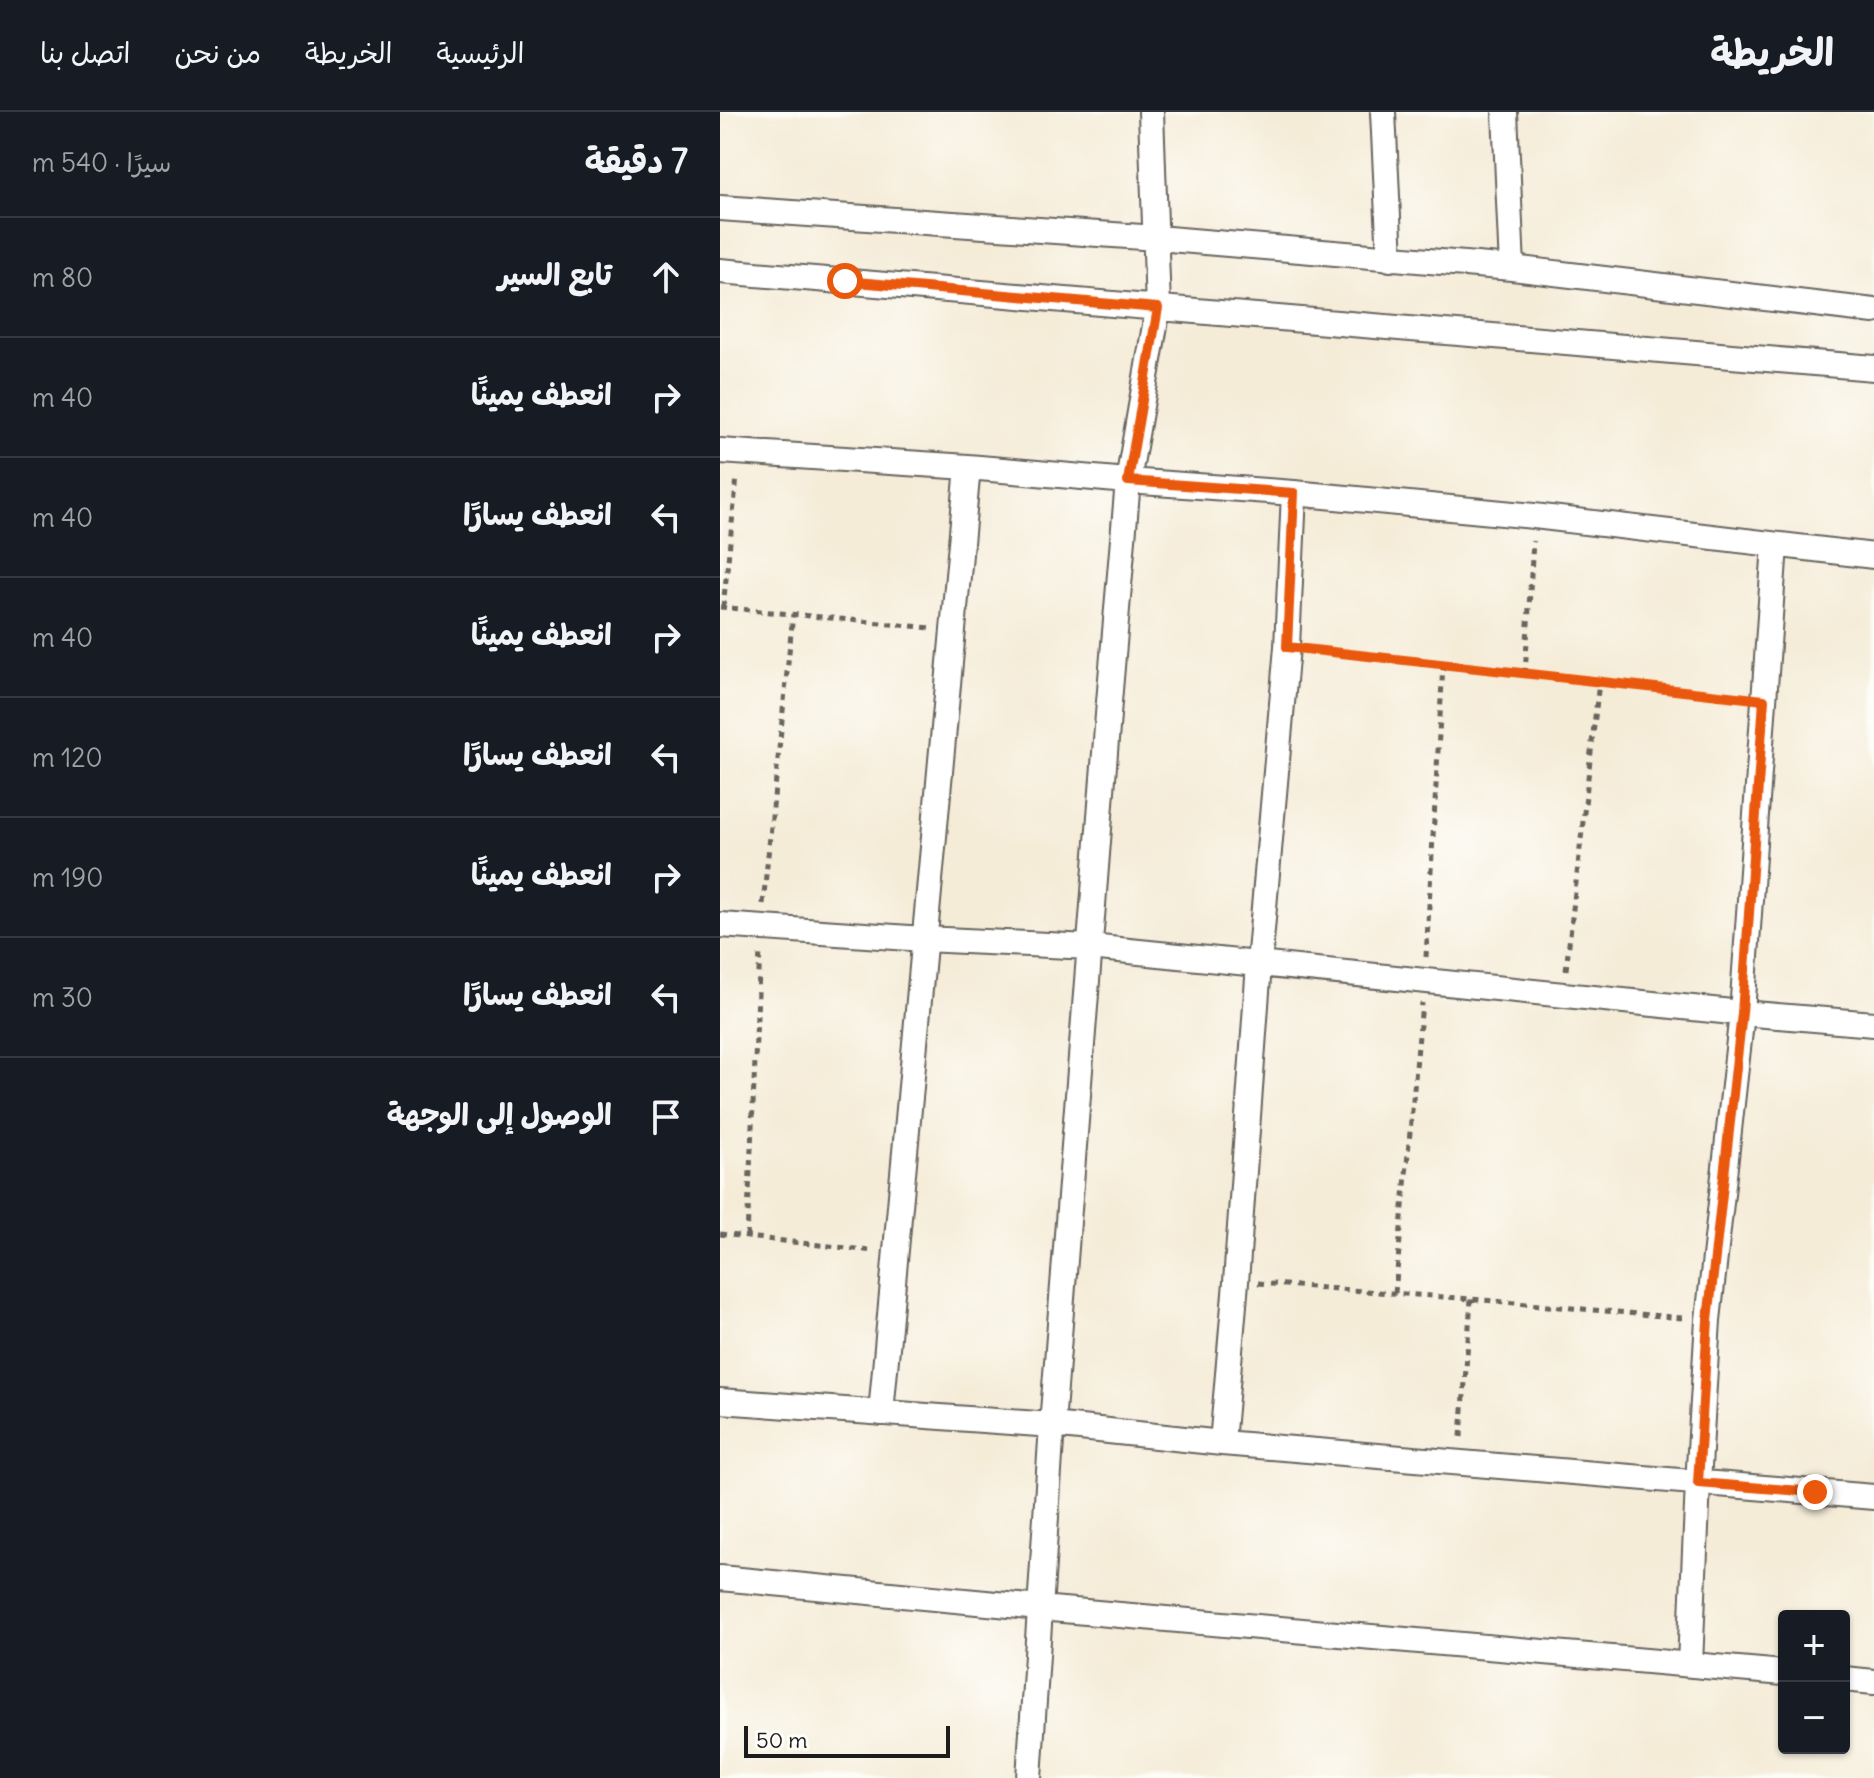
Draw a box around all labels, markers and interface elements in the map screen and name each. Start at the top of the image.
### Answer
text: الخريطة [1710,29,1834,76]
text: اتصل بنا [40,35,130,71]
text: من نحن [174,35,261,71]
text: الخريطة [305,35,392,71]
text: الرئيسية [436,35,524,71]
text: 7 دقيقة [585,139,688,182]
text: سيرًا · 540 m [32,146,172,179]
text: تابع السير [498,255,612,293]
icon: ahead [644,255,688,299]
text: 80 m [32,261,93,294]
route start [827,263,863,299]
text: انعطف يمينًا [471,375,612,413]
icon: right [644,375,688,419]
text: 40 m [32,381,93,414]
text: انعطف يسارًا [463,495,612,533]
icon: left [644,495,688,539]
text: 40 m [32,501,93,534]
text: انعطف يمينًا [471,615,612,653]
icon: right [644,615,688,659]
text: 40 m [32,621,93,654]
text: انعطف يسارًا [463,735,612,773]
icon: left [644,735,688,779]
text: 120 m [32,741,103,774]
text: انعطف يمينًا [471,855,612,893]
icon: right [644,855,688,899]
text: 190 m [32,861,103,894]
text: انعطف يسارًا [463,975,612,1013]
icon: left [644,975,688,1019]
text: 30 m [32,981,93,1014]
text: الوصول إلى الوجهة [387,1095,612,1133]
icon: arrive [644,1095,688,1139]
route end [1797,1474,1833,1510]
map controls [1778,1610,1850,1754]
button: + [1778,1610,1850,1682]
button: − [1778,1682,1850,1754]
scale bar [744,1722,950,1758]
text: 50 m [756,1726,808,1754]

